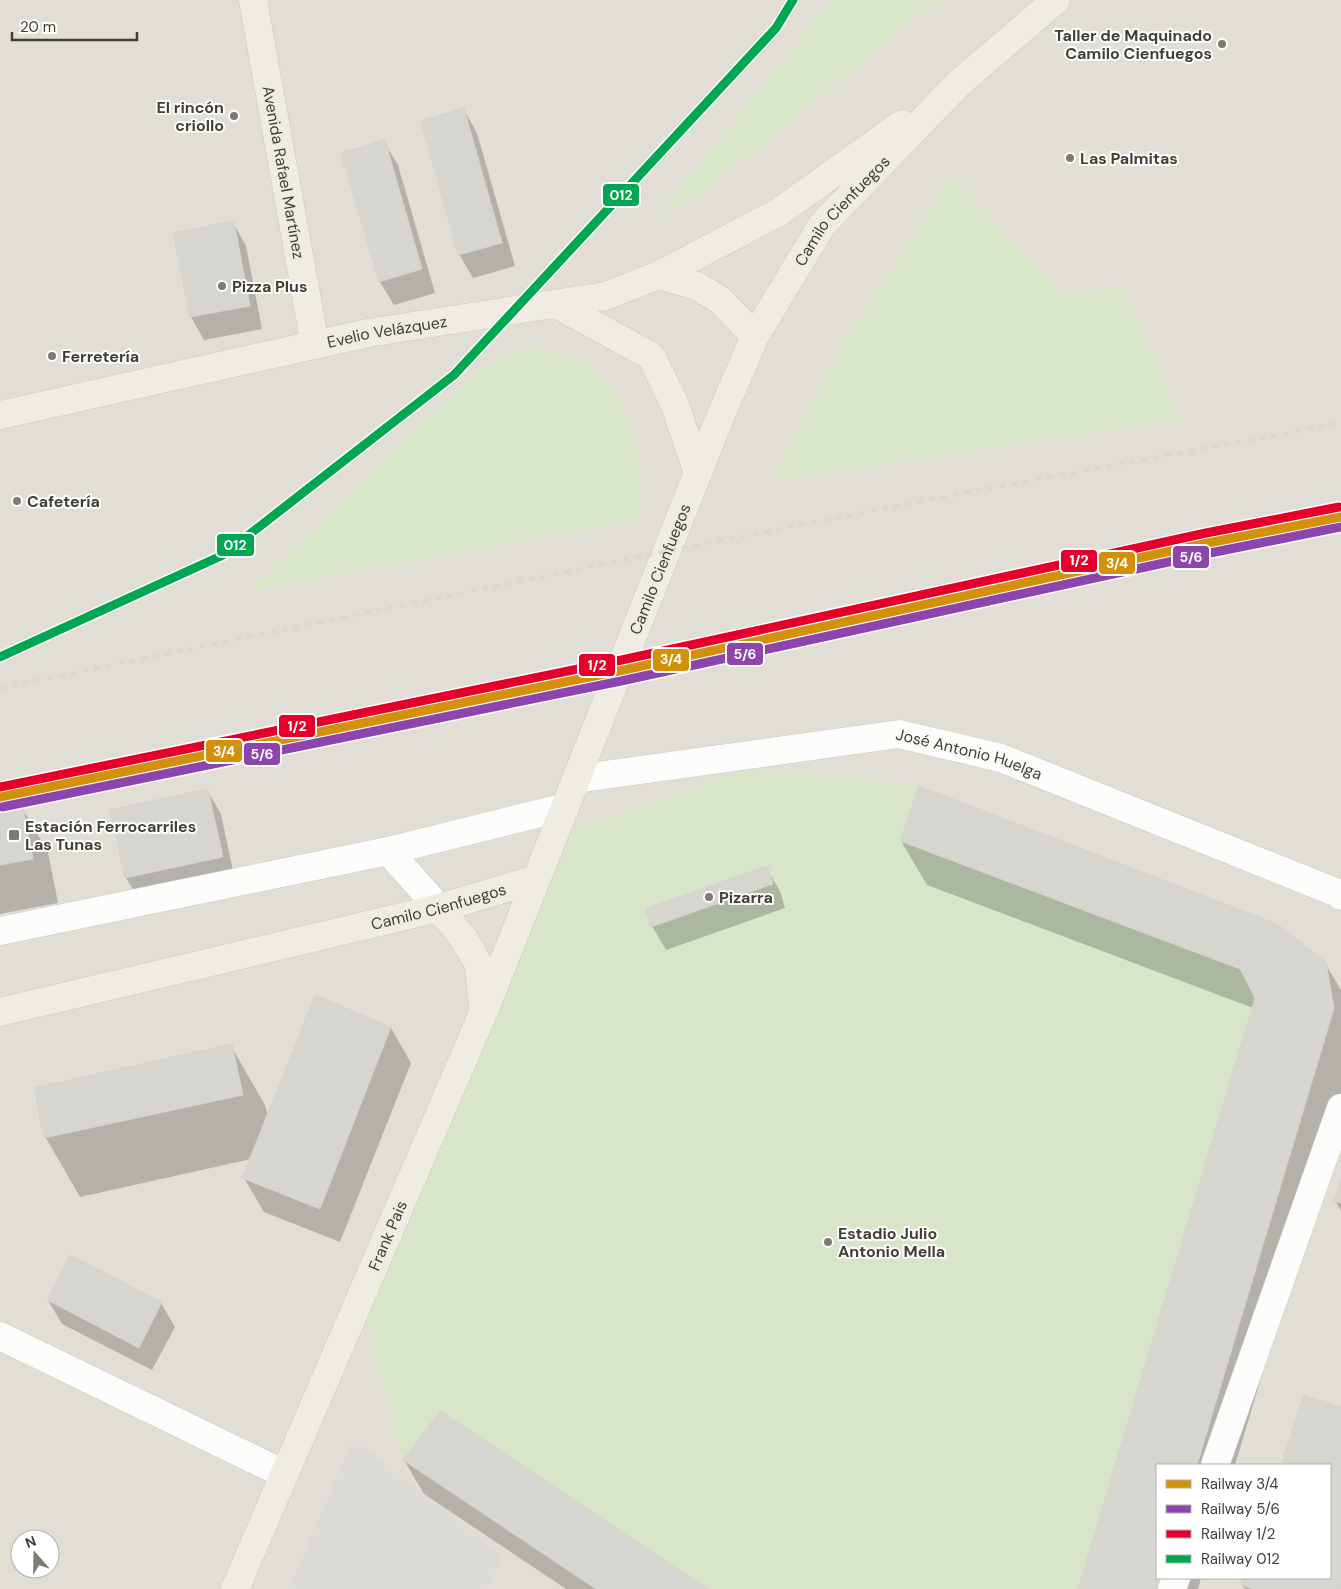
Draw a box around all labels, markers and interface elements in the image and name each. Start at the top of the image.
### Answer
scale bar [12,10,138,42]
text: 20 m [20,17,56,37]
place label: Taller de Maquinado Camilo Cienfuegos [1054,25,1212,64]
marker: Taller de Maquinado Camilo Cienfuegos [1216,38,1228,50]
street label: Avenida Rafael Martínez [258,84,310,260]
place label: El rincón criollo [156,97,224,136]
marker: El rincón criollo [228,110,240,122]
place label: Las Palmitas [1080,148,1178,169]
street label: Camilo Cienfuegos [789,151,894,270]
marker: Las Palmitas [1064,152,1076,164]
line badge: 012 [602,183,640,207]
text: 012 [609,186,633,204]
place label: Pizza Plus [232,276,308,297]
marker: Pizza Plus [216,280,228,292]
street label: Evelio Velázquez [325,310,448,352]
place label: Ferretería [62,346,139,367]
marker: Ferretería [46,350,58,362]
place label: Cafetería [27,491,100,512]
marker: Cafetería [11,495,23,507]
street label: Camilo Cienfuegos [624,500,695,637]
line badge: 012 [216,533,255,557]
text: 012 [223,536,247,554]
line badge: 5/6 [1172,545,1210,569]
text: 5/6 [1180,548,1203,566]
line badge: 1/2 [1060,549,1098,573]
text: 1/2 [1069,551,1089,569]
line badge: 3/4 [1098,551,1136,575]
text: 3/4 [1106,554,1128,572]
line badge: 5/6 [726,642,764,666]
text: 5/6 [734,645,757,663]
line badge: 3/4 [652,648,690,672]
text: 3/4 [660,650,682,668]
line badge: 1/2 [578,653,616,677]
text: 1/2 [587,656,607,674]
line badge: 1/2 [278,714,316,738]
text: 1/2 [287,717,307,735]
street label: José Antonio Huelga [894,723,1046,784]
line badge: 3/4 [205,739,243,763]
text: 3/4 [213,742,235,760]
line badge: 5/6 [243,742,281,766]
text: 5/6 [251,745,274,763]
place label: Estación Ferrocarriles Las Tunas [25,816,196,855]
marker: Estación Ferrocarriles Las Tunas [7,828,21,842]
street label: Camilo Cienfuegos [369,878,508,934]
place label: Pizarra [719,887,773,908]
marker: Pizarra [703,891,715,903]
street label: Frank Pais [363,1197,412,1274]
place label: Estadio Julio Antonio Mella [838,1223,945,1262]
marker: Estadio Julio Antonio Mella [822,1236,834,1248]
legend [1156,1464,1331,1579]
text: Railway 3/4 [1201,1474,1278,1494]
text: Railway 5/6 [1201,1499,1280,1519]
text: Railway 1/2 [1201,1524,1275,1544]
north arrow [10,1529,60,1579]
text: N [23,1532,38,1552]
text: Railway 012 [1201,1549,1280,1569]

